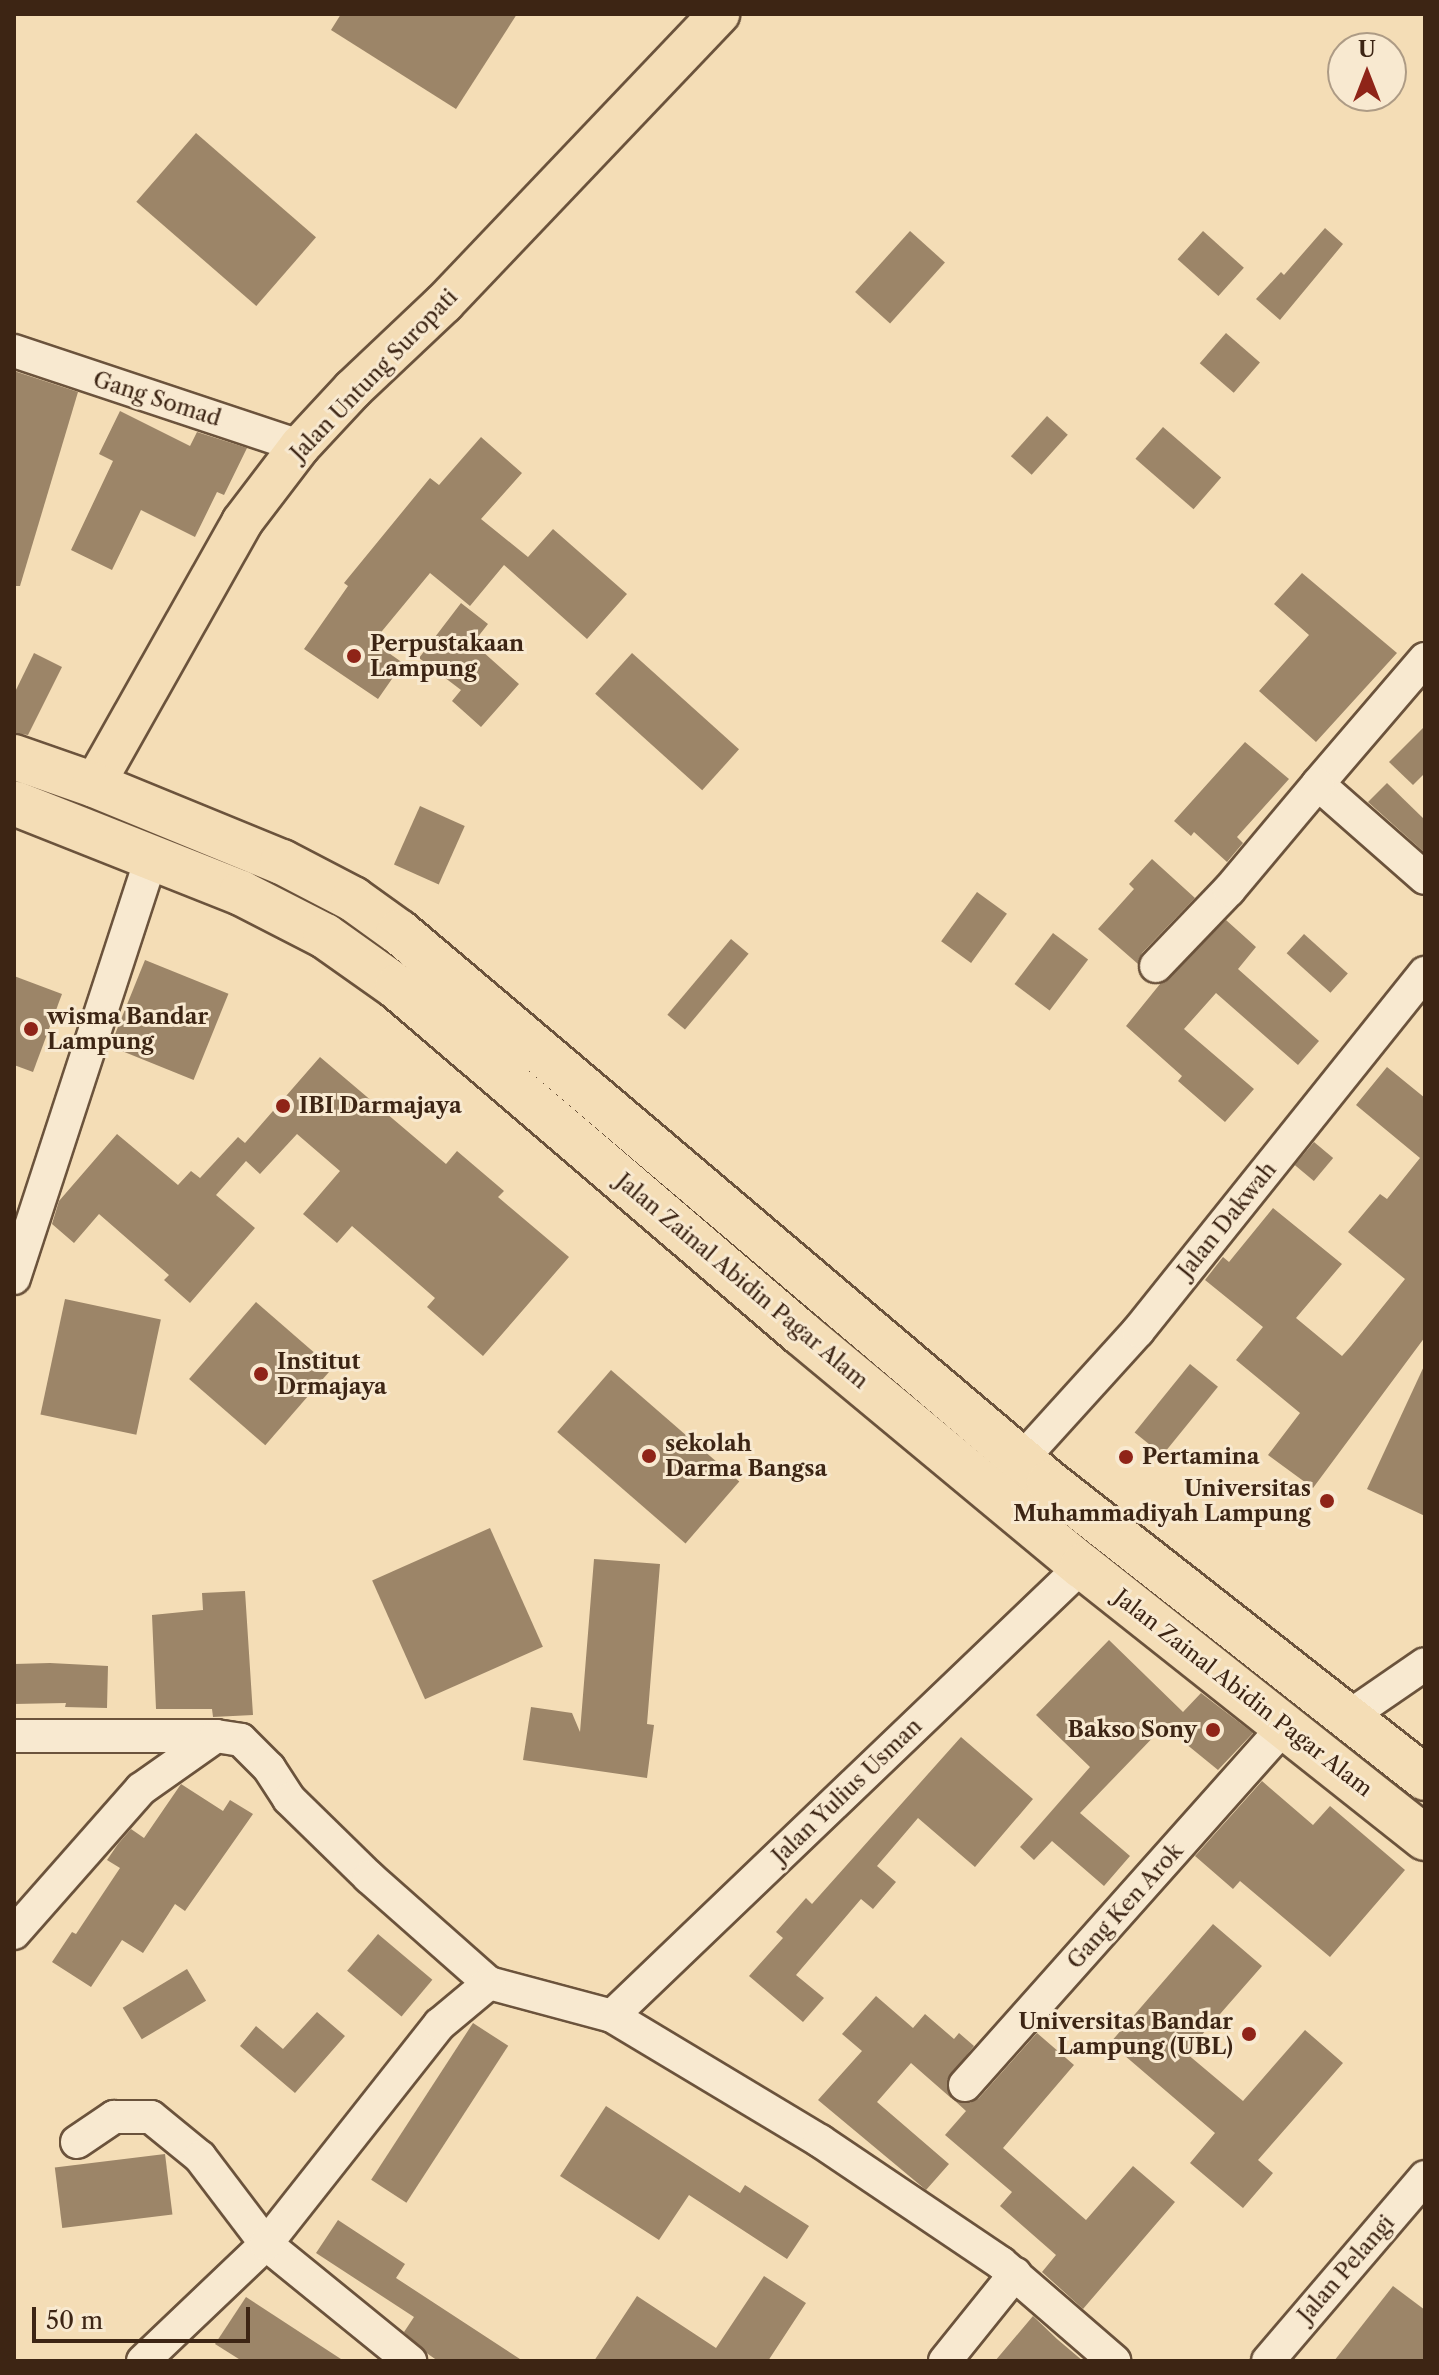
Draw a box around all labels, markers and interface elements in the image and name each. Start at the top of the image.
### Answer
north arrow [1327,32,1407,112]
text: U [1358,36,1376,63]
street label: Jalan Untung Suropati [285,284,463,466]
street label: Gang Somad [90,366,224,432]
place label: Perpustakaan Lampung [370,630,524,682]
marker: Perpustakaan Lampung [345,647,363,665]
place label: wisma Bandar Lampung [47,1003,208,1054]
marker: wisma Bandar Lampung [22,1020,40,1038]
place label: IBI Darmajaya [299,1093,462,1119]
marker: IBI Darmajaya [274,1097,292,1115]
street label: Jalan Dakwah [1172,1157,1282,1283]
street label: Jalan Zainal Abidin Pagar Alam [610,1167,874,1395]
place label: Institut Drmajaya [277,1348,387,1400]
marker: Institut Drmajaya [252,1365,270,1383]
place label: sekolah Darma Bangsa [665,1430,827,1482]
place label: Pertamina [1142,1444,1260,1470]
marker: sekolah Darma Bangsa [640,1447,658,1465]
marker: Pertamina [1117,1448,1135,1466]
place label: Universitas Muhammadiyah Lampung [1013,1475,1311,1526]
marker: Universitas Muhammadiyah Lampung [1318,1492,1336,1510]
street label: Jalan Zainal Abidin Pagar Alam [1108,1583,1378,1803]
street label: Jalan Yulius Usman [767,1713,927,1869]
place label: Bakso Sony [1068,1717,1197,1743]
marker: Bakso Sony [1204,1721,1222,1739]
street label: Gang Ken Arok [1061,1838,1189,1974]
place label: Universitas Bandar Lampung (UBL) [1018,2008,1233,2060]
marker: Universitas Bandar Lampung (UBL) [1240,2025,1258,2043]
street label: Jalan Pelangi [1292,2210,1400,2328]
scale bar [36,2291,254,2341]
text: 50 m [46,2306,103,2335]

